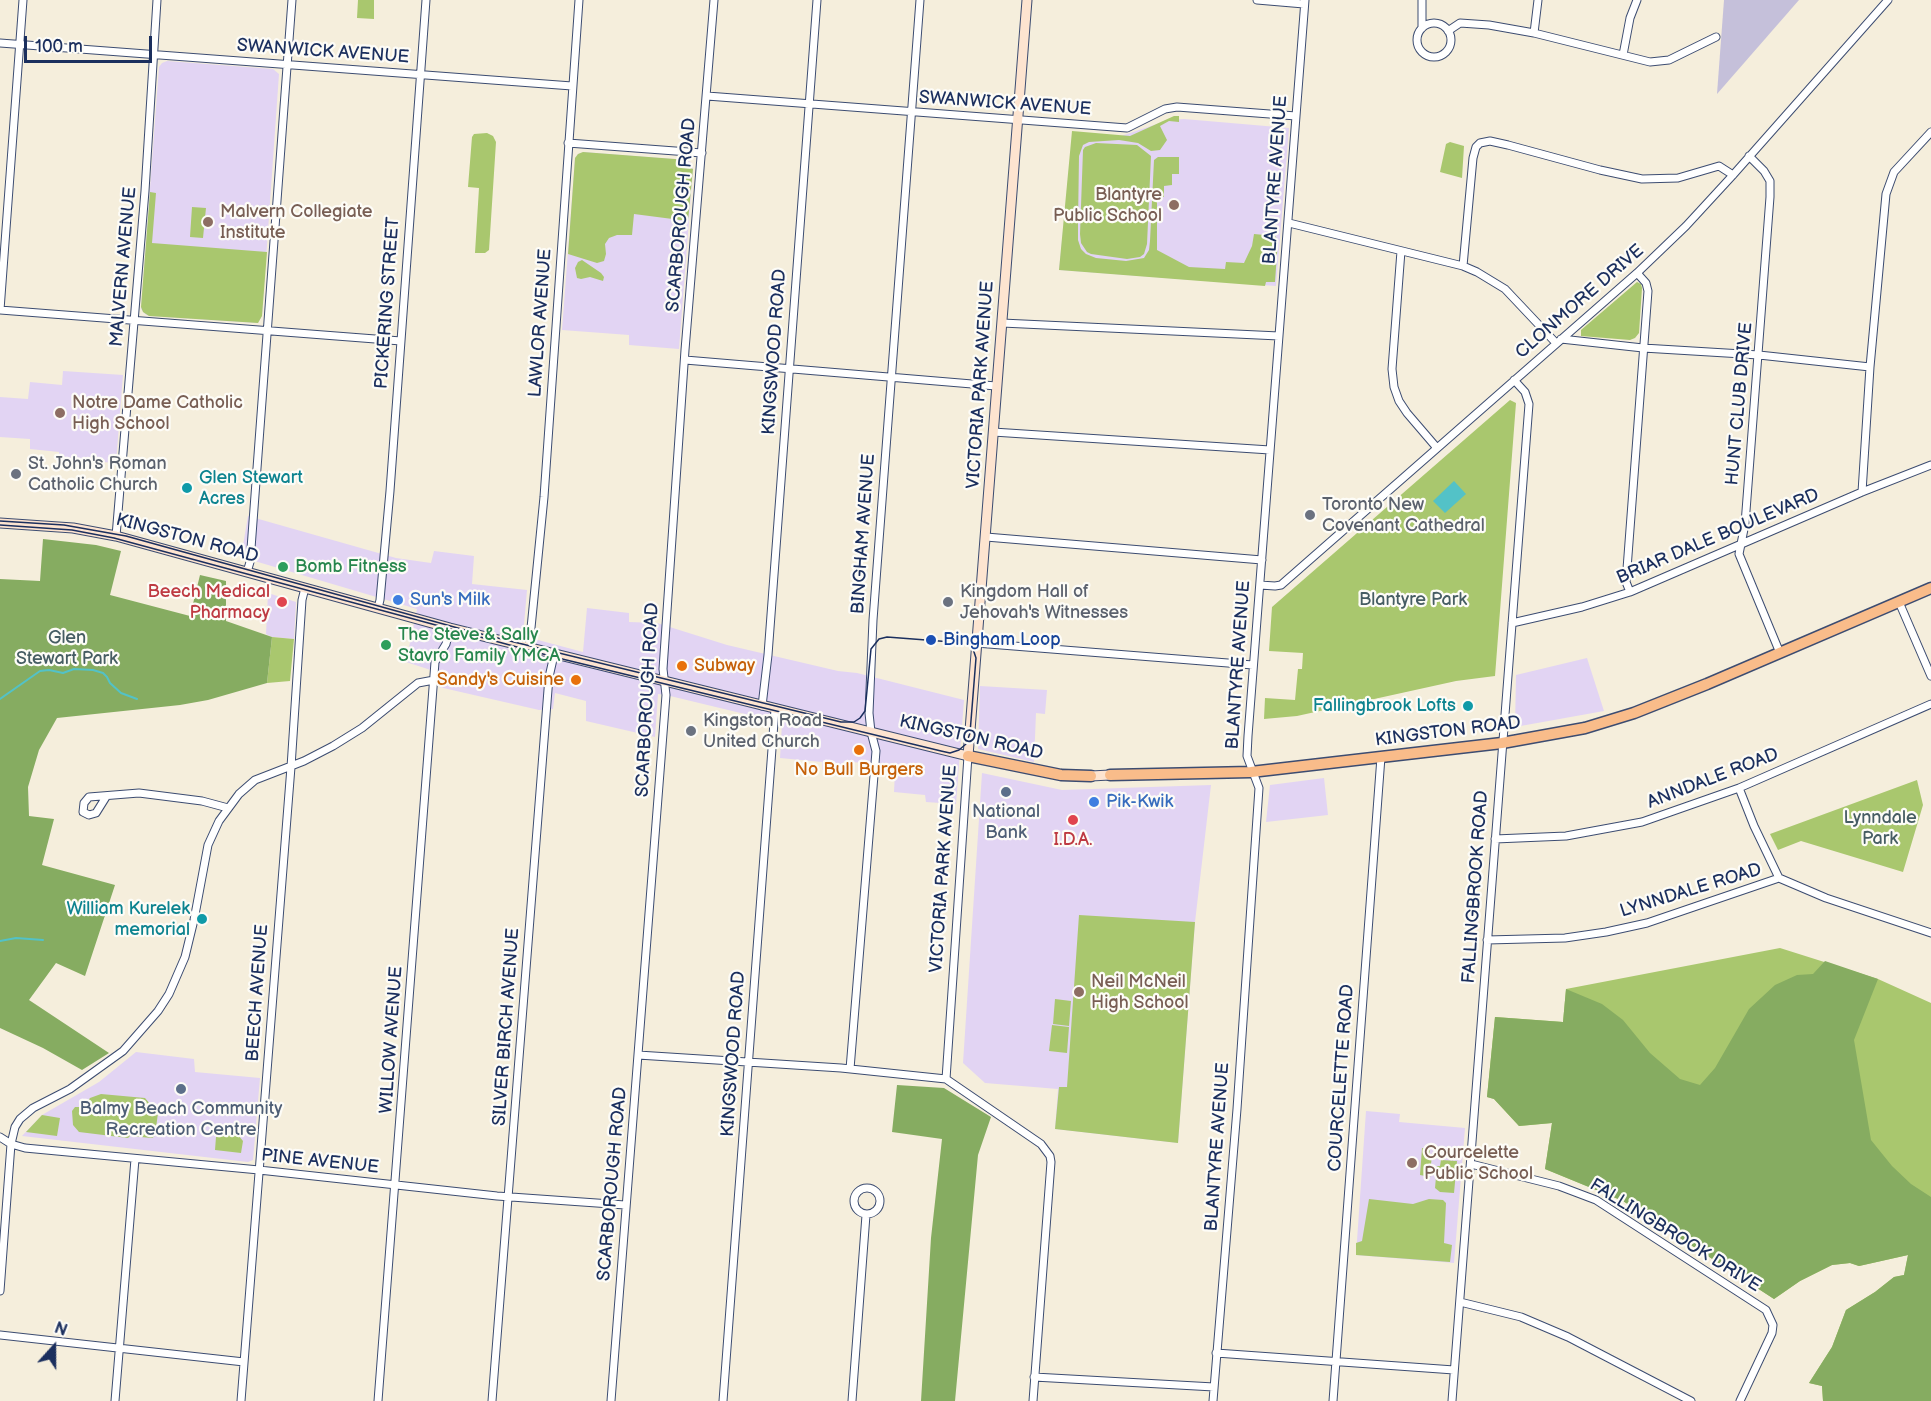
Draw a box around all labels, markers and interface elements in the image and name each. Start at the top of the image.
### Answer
scale bar [27,24,154,62]
street label: SWANWICK AVENUE [236,35,410,69]
text: 100 m [35,36,83,57]
street label: SWANWICK AVENUE [918,87,1092,121]
street label: BLANTYRE AVENUE [1259,95,1293,265]
street label: SCARBOROUGH ROAD [663,117,701,313]
place label: Blantyre Public School [1053,184,1162,226]
street label: MALVERN AVENUE [106,186,142,348]
marker: Blantyre Public School [1167,198,1181,212]
place label: Malvern Collegiate Institute [220,201,372,244]
marker: Malvern Collegiate Institute [201,215,215,229]
street label: PICKERING STREET [371,216,405,390]
street label: CLONMORE DRIVE [1511,240,1649,364]
street label: LAWLOR AVENUE [525,248,557,398]
street label: KINGSWOOD ROAD [758,268,792,436]
street label: VICTORIA PARK AVENUE [963,280,999,490]
street label: HUNT CLUB DRIVE [1722,322,1758,486]
place label: Notre Dame Catholic High School [72,392,243,434]
marker: Notre Dame Catholic High School [53,406,67,420]
place label: St. John's Roman Catholic Church [28,453,167,496]
street label: BINGHAM AVENUE [848,453,880,615]
marker: St. John's Roman Catholic Church [9,467,23,481]
place label: Glen Stewart Acres [199,467,303,510]
marker: Glen Stewart Acres [180,481,194,495]
street label: BRIAR DALE BOULEVARD [1613,484,1823,590]
place label: Toronto New Covenant Cathedral [1322,494,1485,536]
marker: Toronto New Covenant Cathedral [1303,508,1317,522]
street label: KINGSTON ROAD [113,510,261,568]
place label: Bomb Fitness [295,556,407,578]
marker: Bomb Fitness [276,560,290,574]
street label: BLANTYRE AVENUE [1222,580,1256,750]
place label: Beech Medical Pharmacy [147,581,270,624]
place label: Kingdom Hall of Jehovah's Witnesses [960,581,1128,624]
place label: Sun's Milk [410,589,490,611]
park label: Blantyre Park [1359,589,1467,611]
marker: Sun's Milk [391,593,405,607]
marker: Beech Medical Pharmacy [275,595,289,609]
marker: Kingdom Hall of Jehovah's Witnesses [941,595,955,609]
street label: SCARBOROUGH ROAD [632,602,664,798]
place label: The Steve & Sally Stavro Family YMCA [398,624,560,666]
park label: Glen Stewart Park [16,627,118,670]
place label: Bingham Loop [943,629,1061,651]
marker: Bingham Loop [924,633,938,647]
marker: The Steve & Sally Stavro Family YMCA [379,638,393,652]
place label: Subway [694,655,755,677]
marker: Subway [675,659,689,673]
place label: Sandy's Cuisine [437,669,564,691]
marker: Sandy's Cuisine [569,673,583,687]
place label: Fallingbrook Lofts [1313,695,1456,717]
marker: Fallingbrook Lofts [1461,699,1475,713]
place label: Kingston Road United Church [703,710,822,752]
street label: KINGSTON ROAD [897,711,1045,765]
street label: KINGSTON ROAD [1374,712,1522,752]
marker: Kingston Road United Church [684,724,698,738]
marker: No Bull Burgers [852,743,866,757]
street label: ANNDALE ROAD [1644,744,1782,814]
place label: No Bull Burgers [795,759,923,781]
street label: VICTORIA PARK AVENUE [926,764,962,974]
marker: National Bank [999,785,1013,799]
street label: FALLINGBROOK ROAD [1458,790,1494,984]
place label: Pik-Kwik [1106,791,1173,813]
marker: Pik-Kwik [1087,795,1101,809]
place label: National Bank [972,801,1040,844]
park label: Lynndale Park [1843,807,1917,850]
marker: I.D.A. [1066,813,1080,827]
place label: I.D.A. [1053,829,1093,851]
street label: LYNNDALE ROAD [1618,859,1764,923]
place label: William Kurelek memorial [67,898,190,940]
marker: William Kurelek memorial [195,912,209,926]
street label: BEECH AVENUE [242,924,274,1062]
street label: SILVER BIRCH AVENUE [489,927,525,1127]
street label: WILLOW AVENUE [376,966,408,1114]
street label: KINGSWOOD ROAD [717,970,751,1138]
place label: Neil McNeil High School [1091,971,1188,1014]
street label: COURCELETTE ROAD [1325,984,1359,1172]
marker: Neil McNeil High School [1072,985,1086,999]
street label: BLANTYRE AVENUE [1201,1062,1235,1232]
marker: Balmy Beach Community Recreation Centre [174,1082,188,1096]
street label: SCARBOROUGH ROAD [594,1086,632,1282]
place label: Balmy Beach Community Recreation Centre [80,1098,282,1140]
place label: Courcelette Public School [1424,1142,1533,1184]
street label: PINE AVENUE [260,1145,380,1179]
marker: Courcelette Public School [1405,1156,1419,1170]
street label: FALLINGBROOK DRIVE [1586,1175,1764,1297]
north arrow [24,1317,84,1377]
text: N [52,1319,70,1341]

